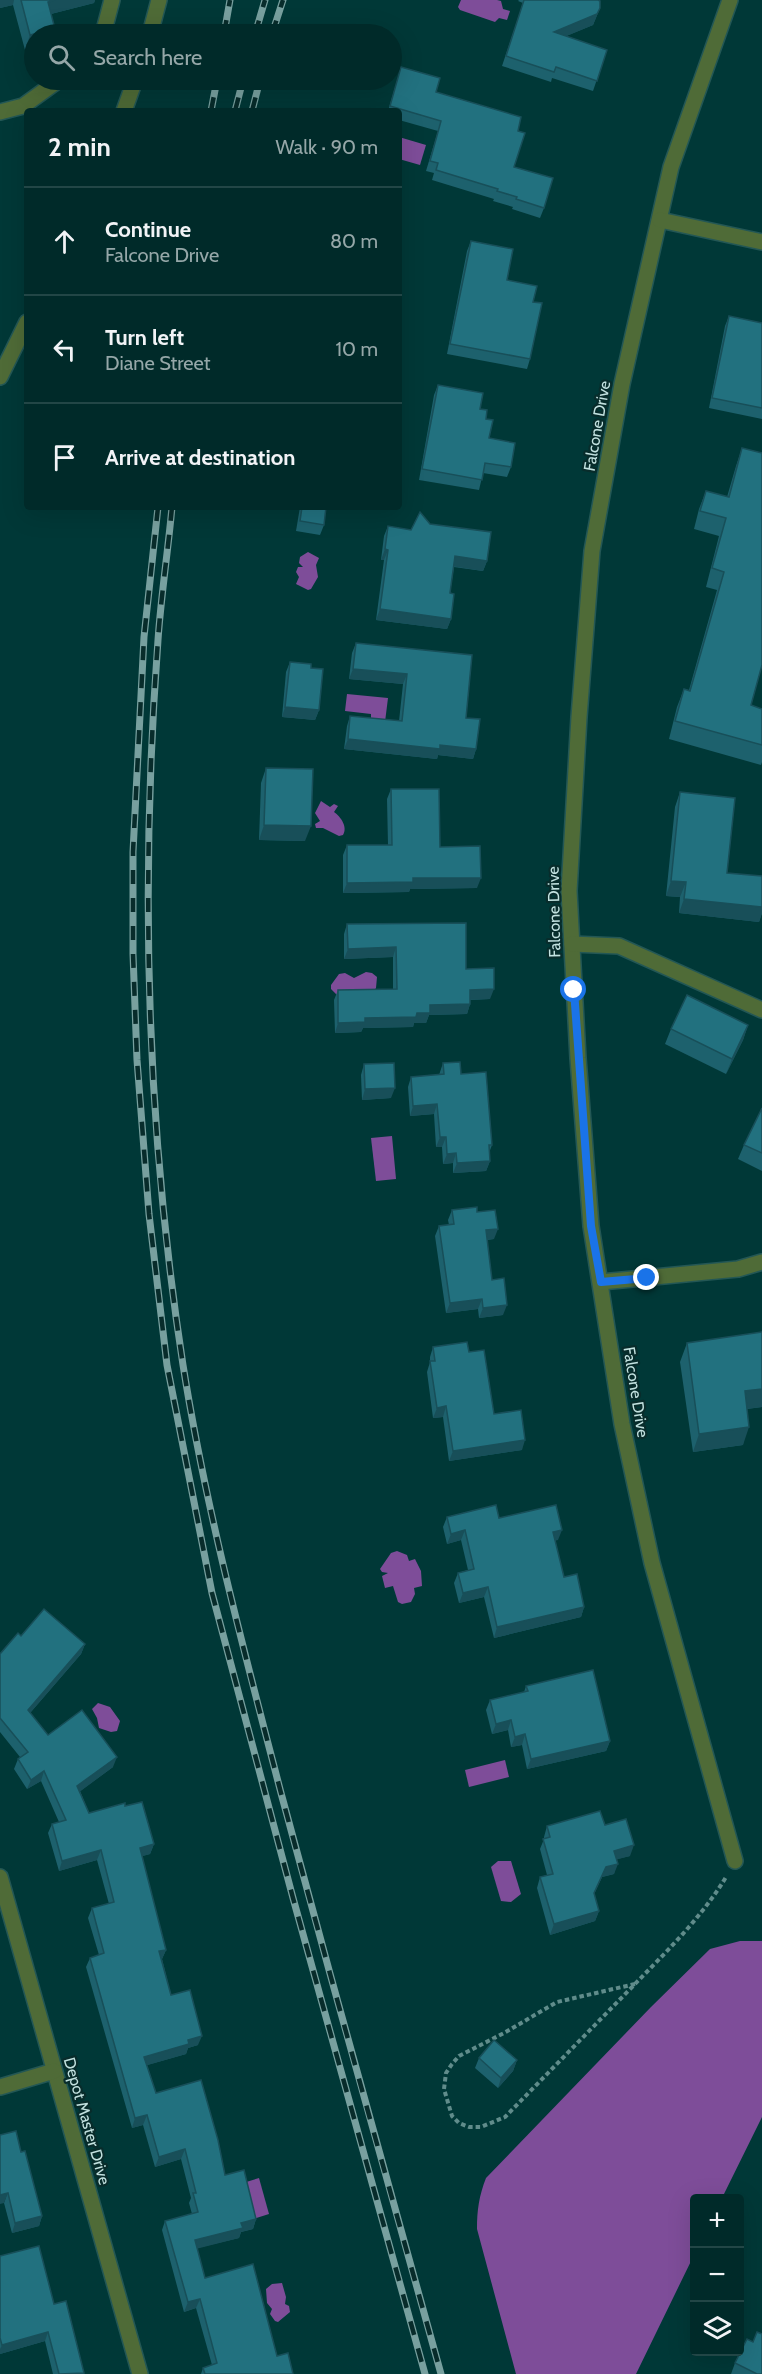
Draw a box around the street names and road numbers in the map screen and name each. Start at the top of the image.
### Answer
street label: Falcone Drive [580,379,614,473]
street label: Falcone Drive [544,866,564,958]
street label: Falcone Drive [619,1345,653,1439]
street label: Depot Master Drive [60,2055,114,2187]

